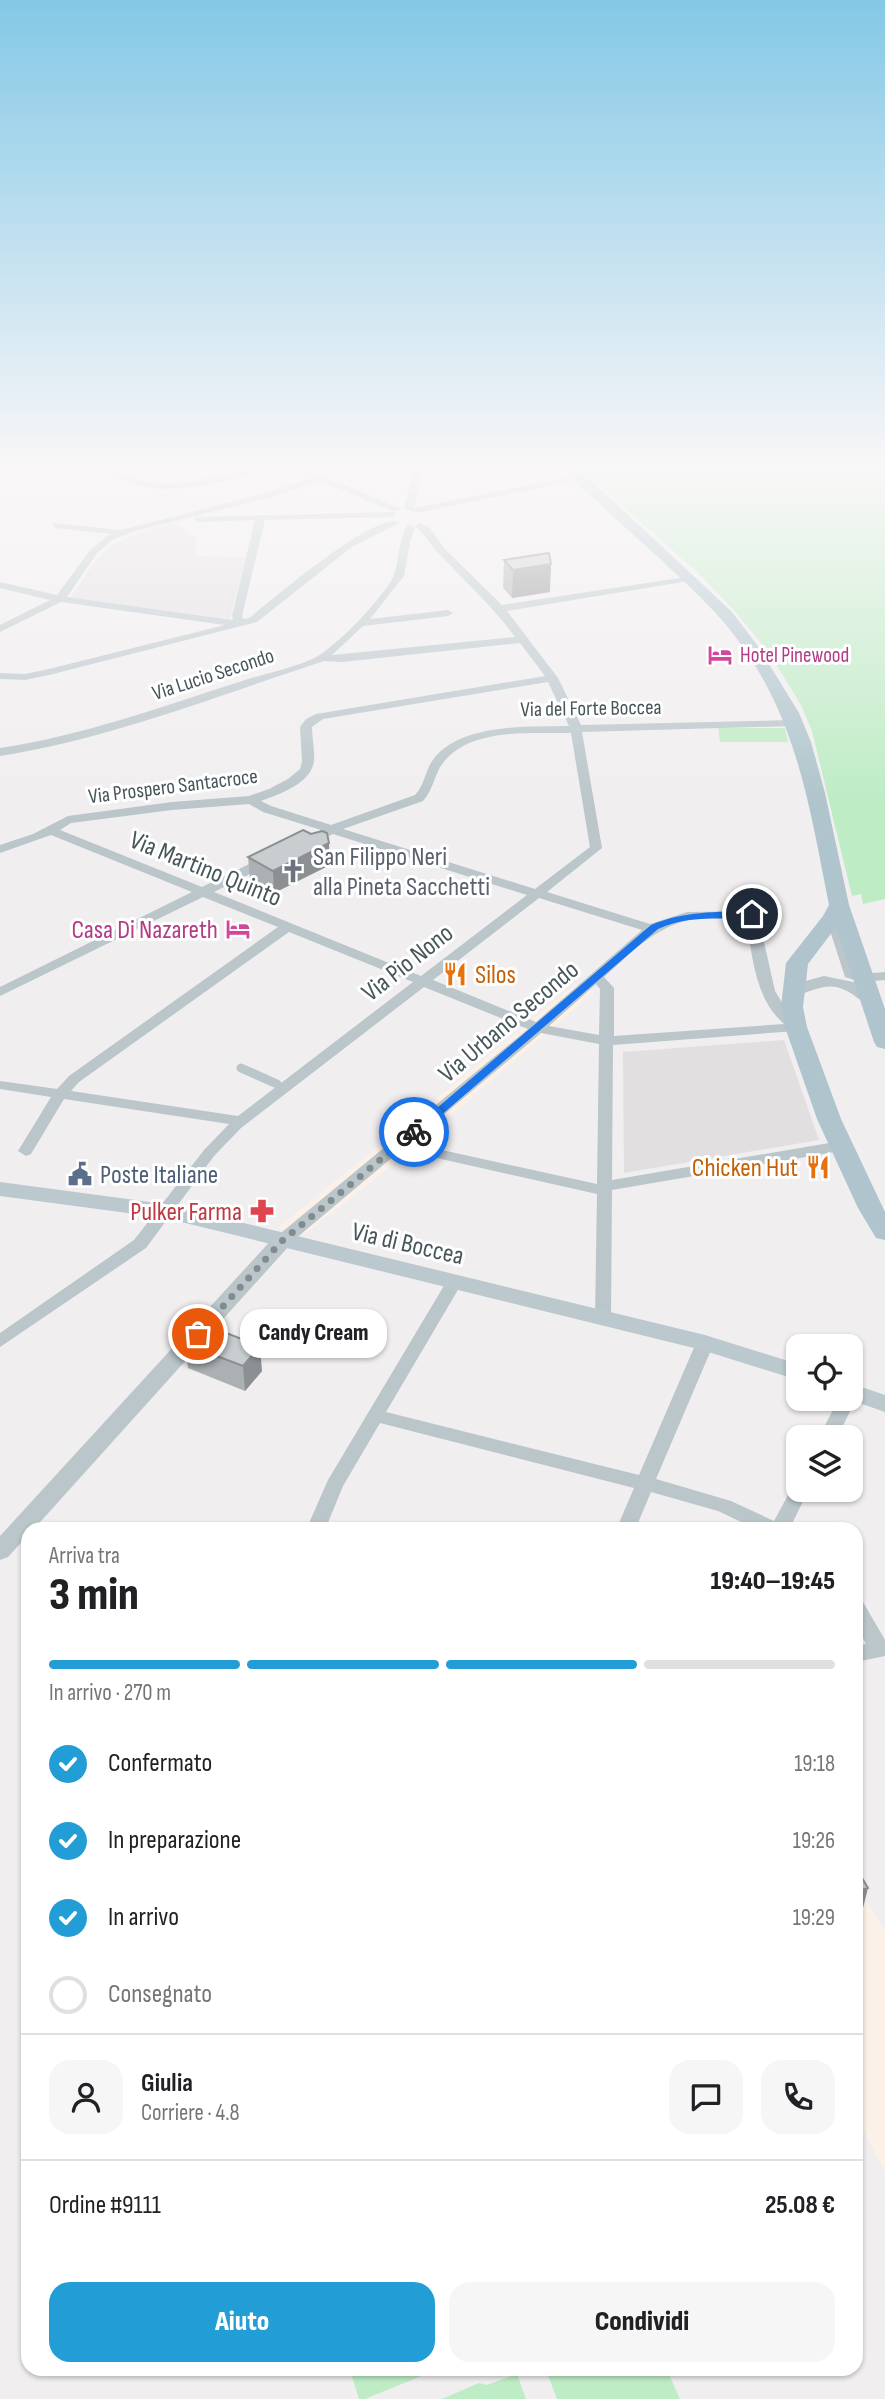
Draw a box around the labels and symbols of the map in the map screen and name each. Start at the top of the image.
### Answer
hotel icon: Hotel Pinewood [706,641,734,669]
street label: Via Lucio Secondo [149,643,277,706]
place label: Hotel Pinewood [740,643,849,668]
street label: Via del Forte Boccea [520,695,662,722]
street label: Via Prospero Santacroce [87,764,259,809]
street label: Via Martino Quinto [125,825,286,914]
place label: San Filippo Neri alla Pineta Sacchetti [313,842,490,903]
church icon: San Filippo Neri alla Pineta Sacchetti [279,857,307,885]
pin [722,884,782,944]
place label: Casa Di Nazareth [72,915,218,946]
hotel icon: Casa Di Nazareth [224,915,252,943]
street label: Via Pio Nono [356,918,460,1008]
street label: Via Urbano Secondo [433,955,585,1090]
restaurant icon: Silos [441,960,469,988]
place label: Silos [475,960,516,991]
courier [379,1097,449,1167]
place label: Chicken Hut [692,1153,798,1184]
restaurant icon: Chicken Hut [804,1153,832,1181]
public building icon: Poste Italiane [66,1160,94,1188]
place label: Poste Italiane [100,1160,218,1191]
place label: Pulker Farma [130,1197,242,1228]
pharmacy icon: Pulker Farma [248,1197,276,1225]
street label: Via di Boccea [349,1217,467,1272]
pin [168,1304,228,1364]
callout: Candy Cream [240,1310,387,1358]

